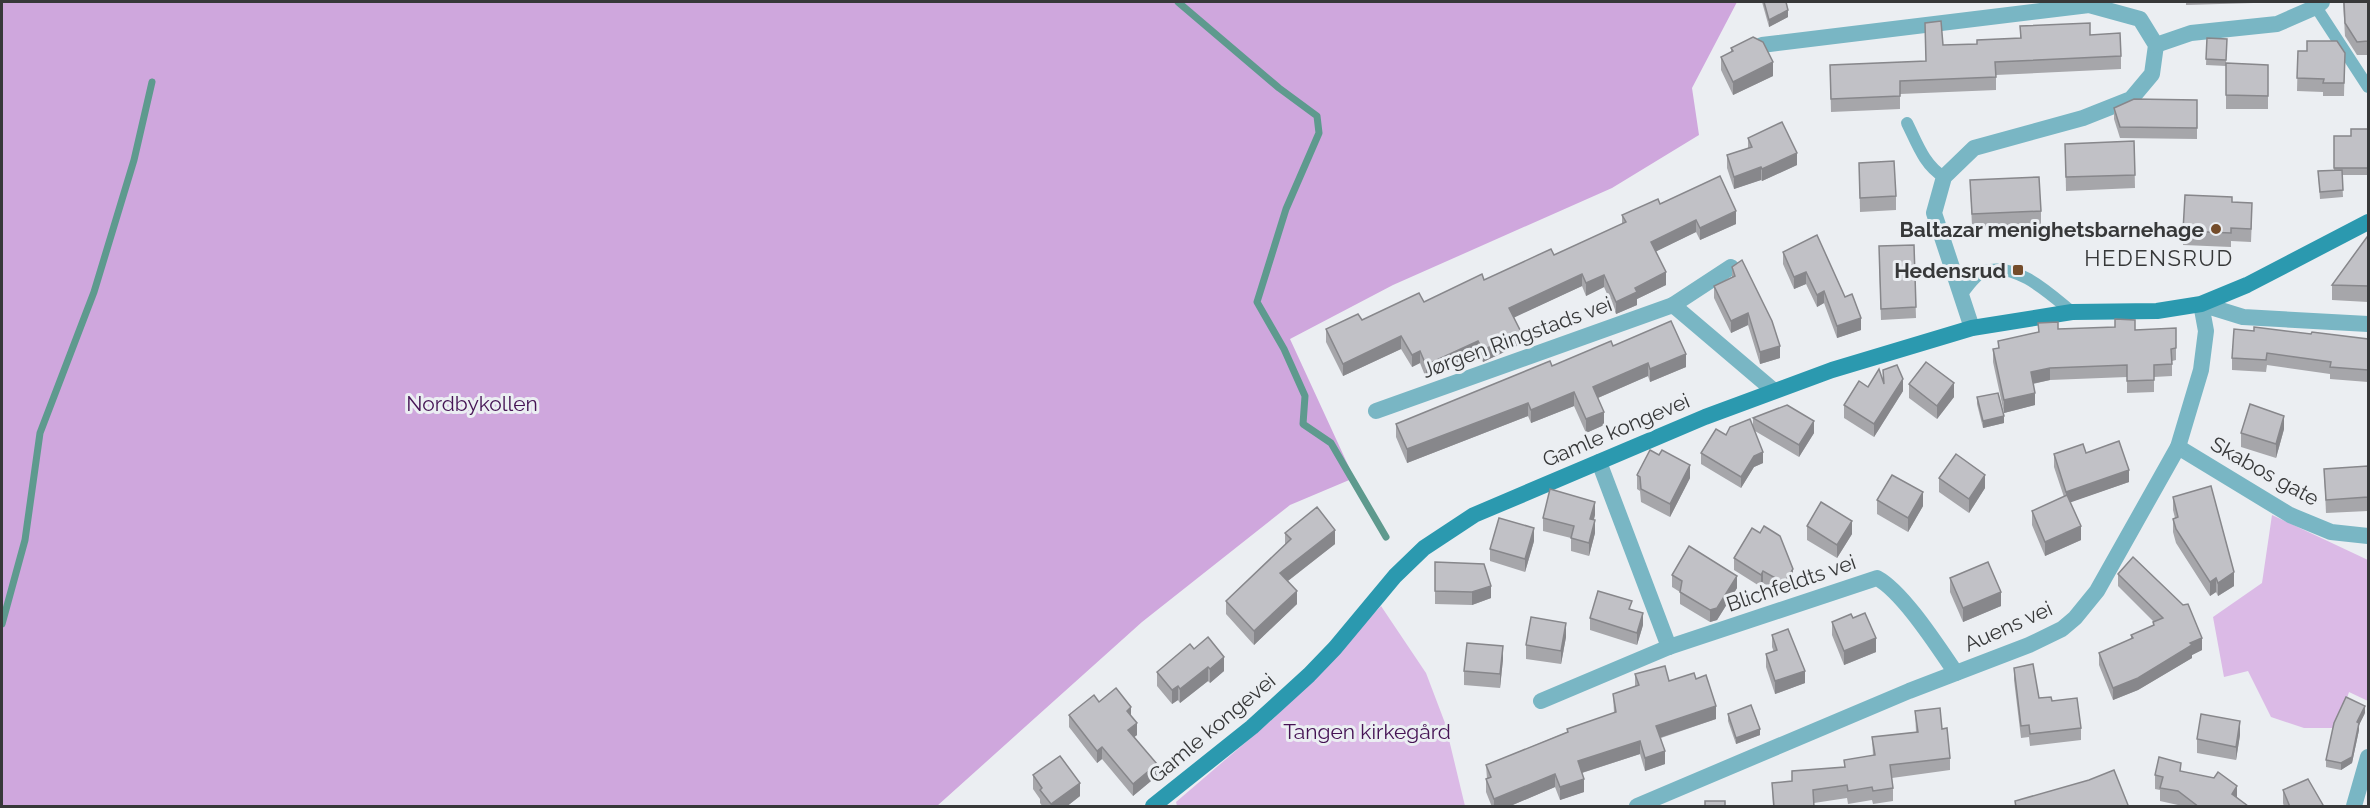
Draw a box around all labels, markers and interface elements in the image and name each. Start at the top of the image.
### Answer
place label: Baltazar menighetsbarnehage [1899,217,2204,242]
marker: Baltazar menighetsbarnehage [2209,222,2223,236]
district label: HEDENSRUD [2084,245,2234,271]
place label: Hedensrud [1894,258,2006,283]
marker: Hedensrud [2011,263,2025,277]
street label: Jørgen Ringstads vei [1419,291,1615,383]
street label: Gamle kongevei [1539,388,1693,472]
park label: Nordbykollen [406,391,538,416]
street label: Skabos gate [2207,431,2323,511]
street label: Blichfeldts vei [1723,549,1859,617]
street label: Auens vei [1960,596,2056,656]
street label: Gamle kongevei [1144,668,1280,788]
park label: Tangen kirkegård [1283,719,1451,744]

